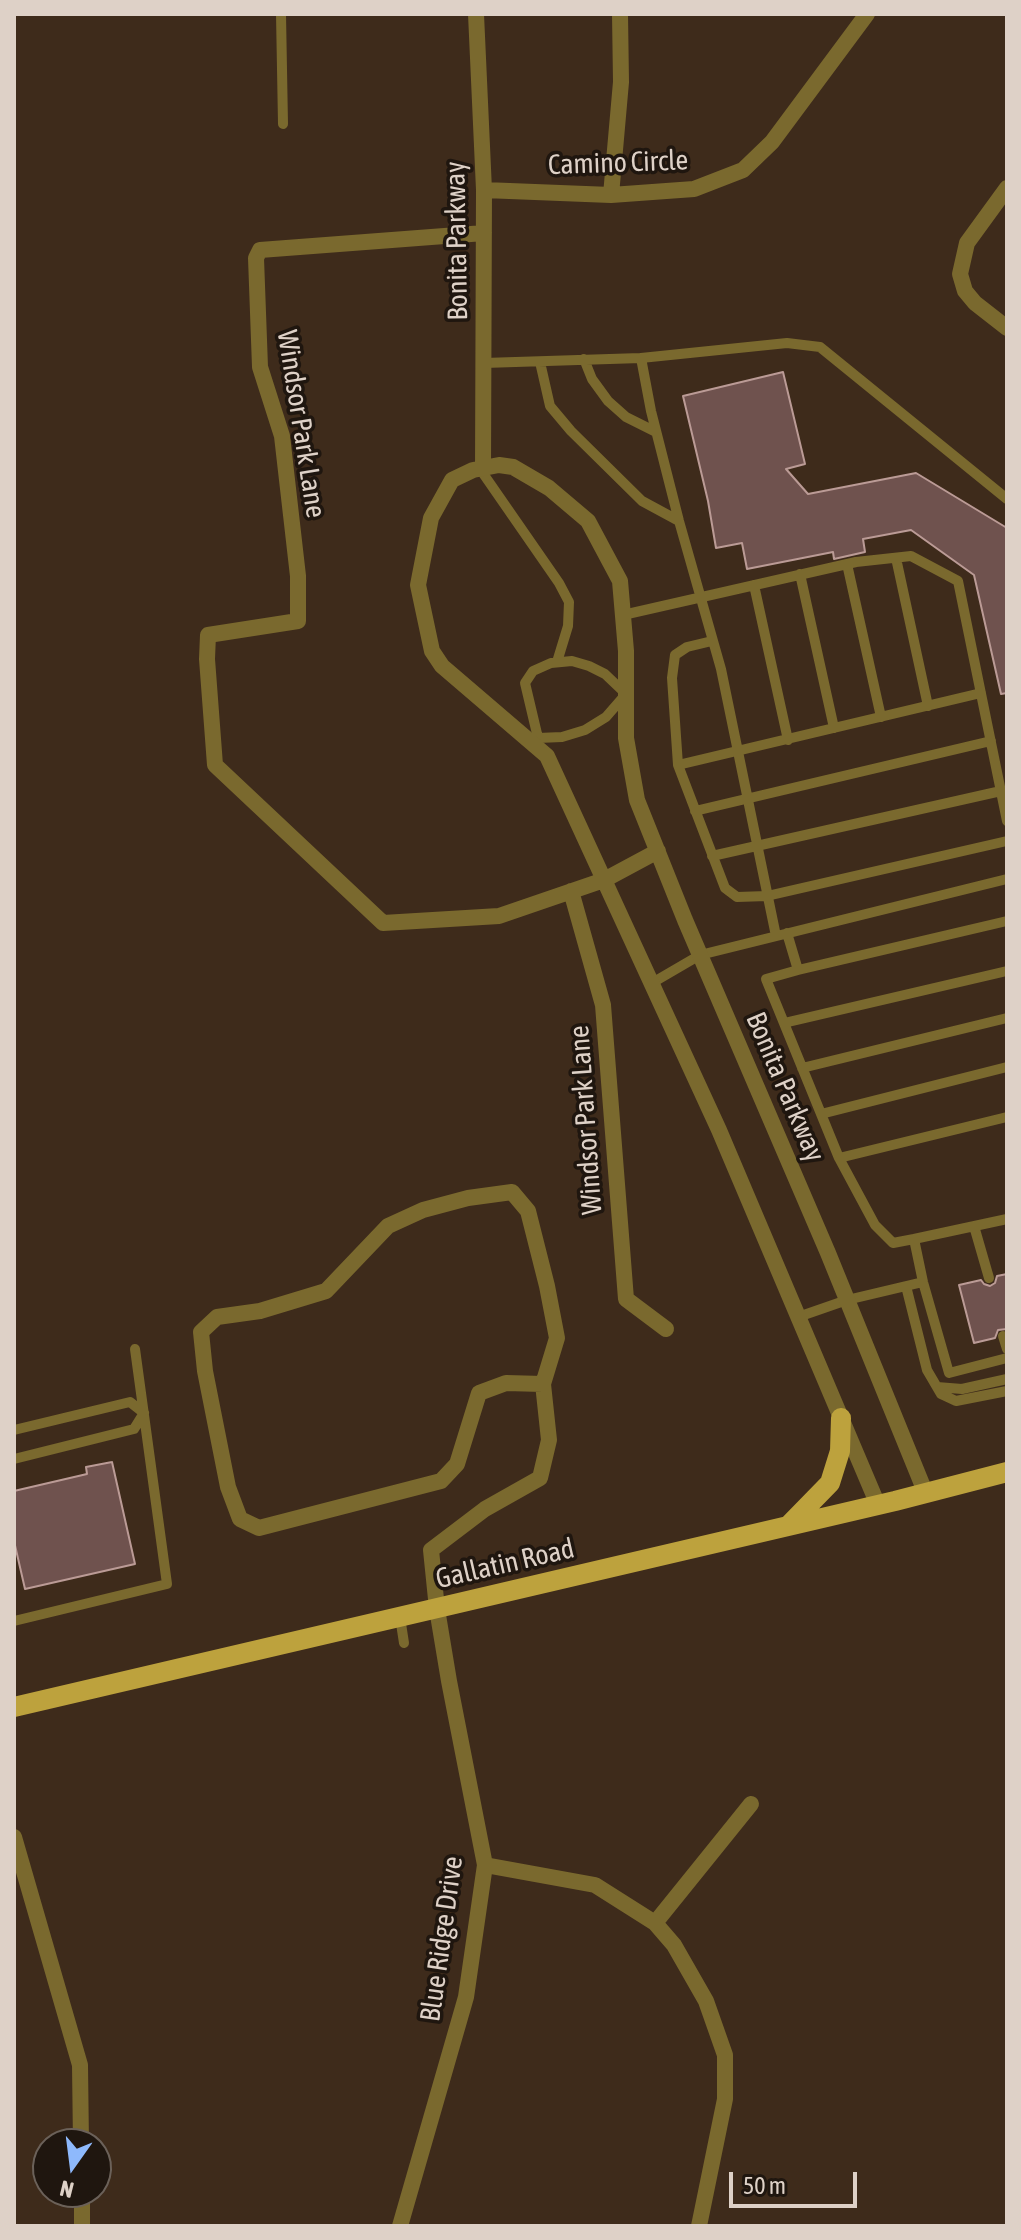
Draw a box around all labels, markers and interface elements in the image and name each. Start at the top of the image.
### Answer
street label: Camino Circle [547,144,689,182]
street label: Bonita Parkway [439,161,475,321]
street label: Windsor Park Lane [270,328,332,520]
street label: Bonita Parkway [738,1007,832,1167]
street label: Windsor Park Lane [563,1024,609,1216]
street label: Gallatin Road [432,1532,578,1596]
street label: Blue Ridge Drive [414,1854,470,2024]
north arrow [32,2128,112,2208]
scale bar [733,2156,861,2206]
text: 50 m [743,2172,786,2199]
text: N [57,2175,76,2204]

